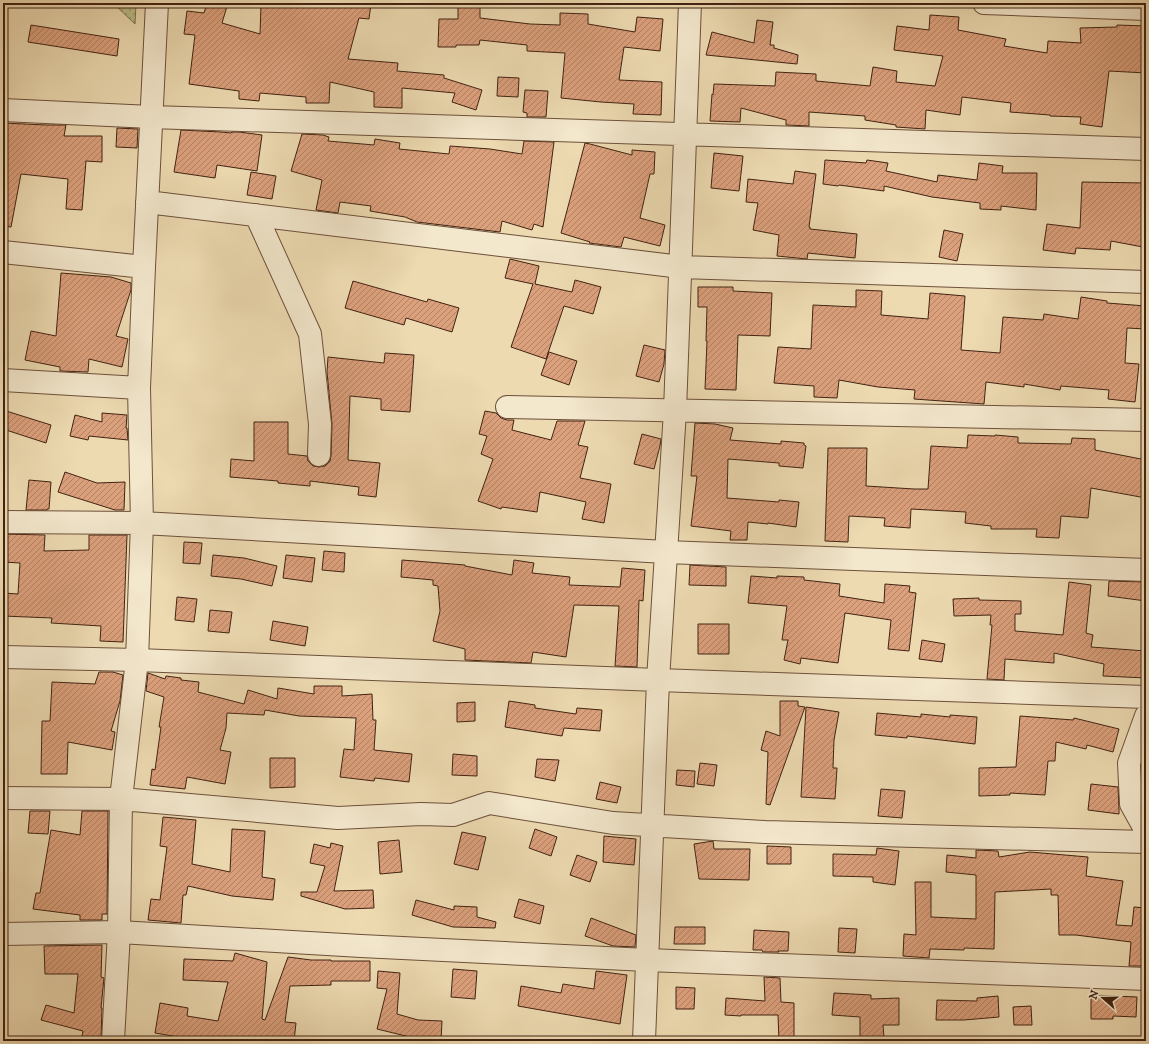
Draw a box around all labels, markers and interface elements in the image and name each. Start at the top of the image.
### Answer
north arrow [1083,978,1123,1018]
text: N [1086,988,1103,1002]

